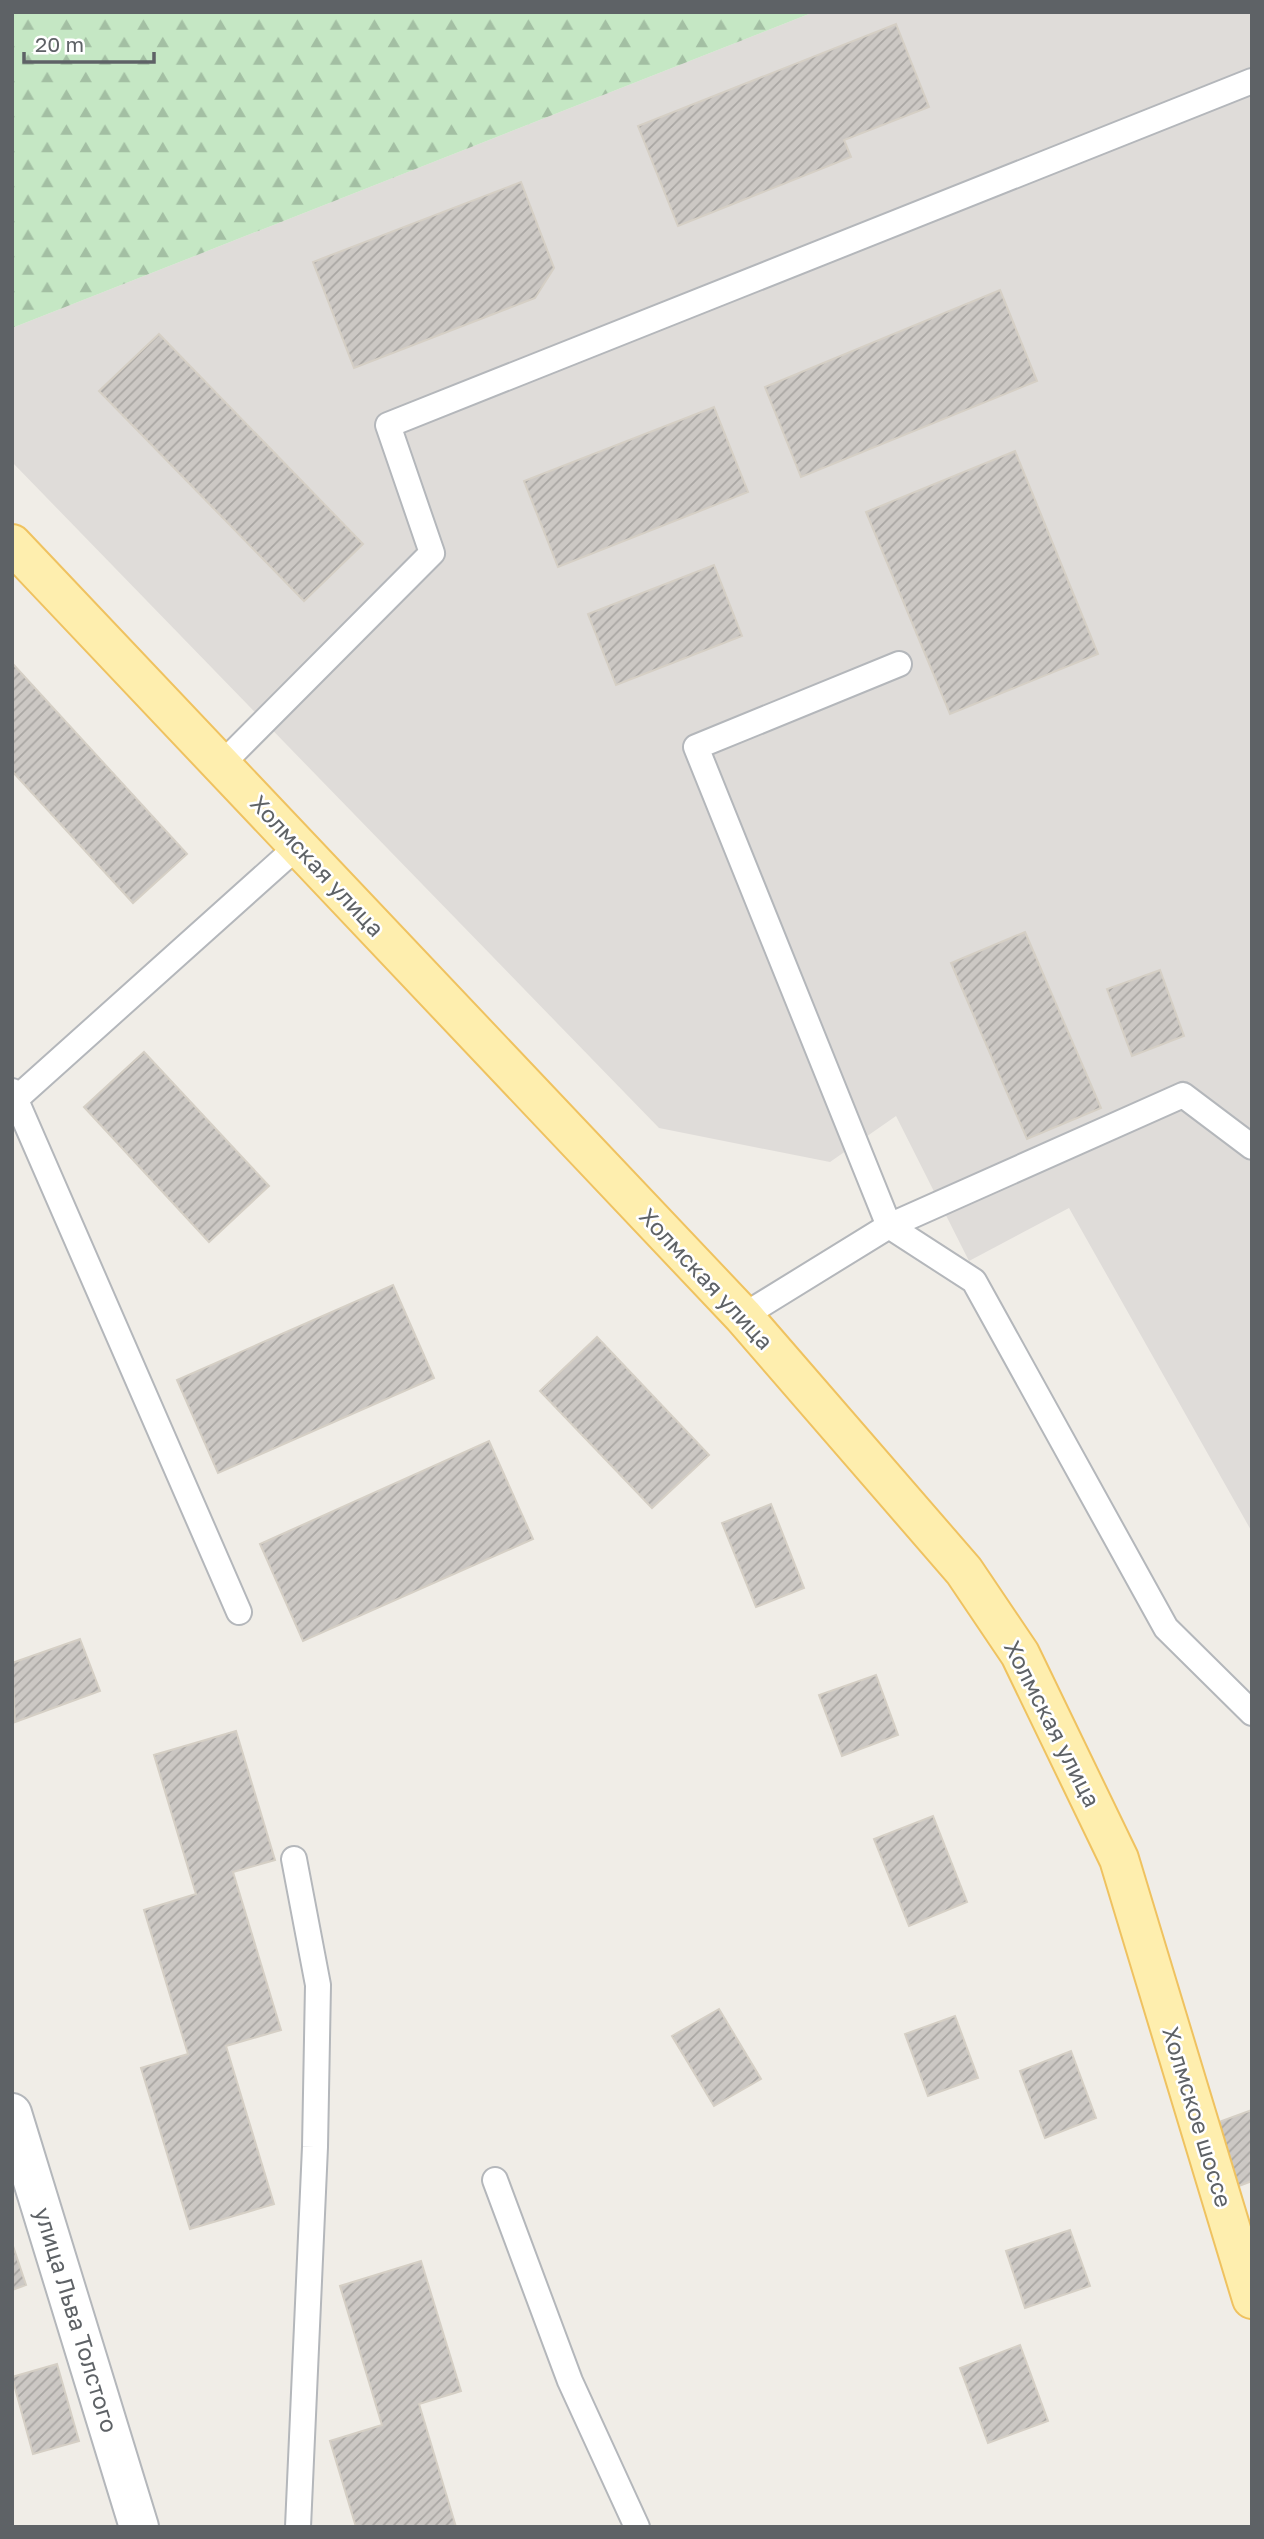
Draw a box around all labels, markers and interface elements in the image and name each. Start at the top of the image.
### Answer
scale bar [24,21,154,65]
text: 20 m [35,31,84,57]
street label: Холмская улица [245,789,390,942]
street label: Холмская улица [634,1202,779,1355]
street label: Холмская улица [999,1636,1107,1811]
street label: Холмское шоссе [1157,2023,1239,2210]
street label: улица Льва Толстого [29,2204,125,2436]

